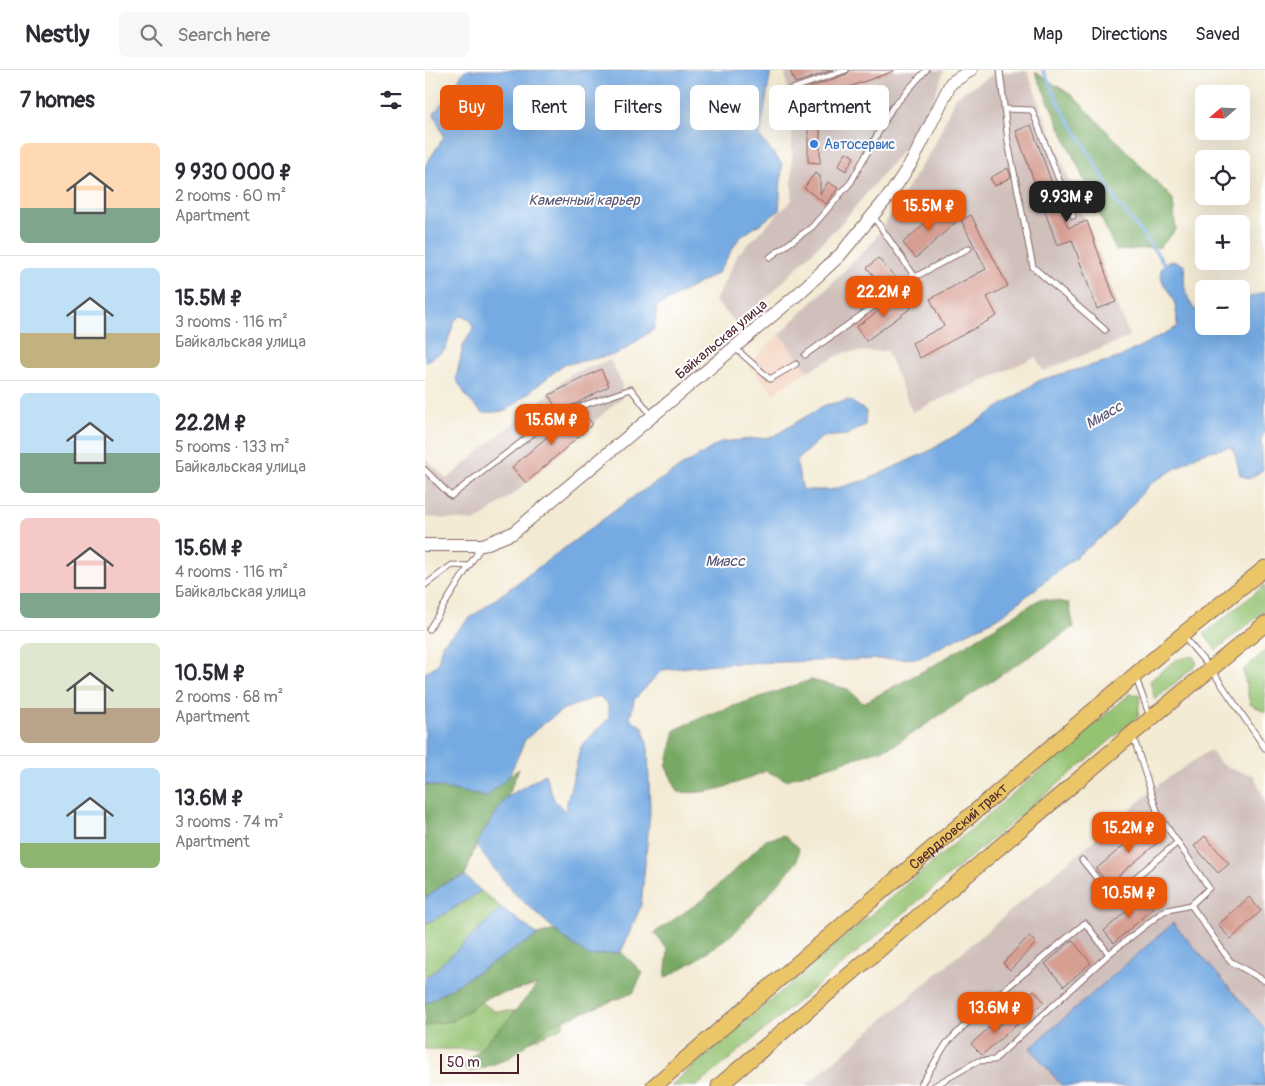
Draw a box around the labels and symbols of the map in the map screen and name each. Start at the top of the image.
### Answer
north arrow [1195,85,1250,140]
place label: Автосервис [824,136,895,153]
marker: Автосервис [808,138,820,150]
pin: 9.93M ₽ [1021,180,1113,223]
pin: 15.5M ₽ [883,190,975,232]
water label: Каменный карьер [528,191,640,210]
pin: 22.2M ₽ [838,276,930,318]
street label: Байкальская улица [672,296,771,383]
water label: Миасс [1082,397,1127,434]
pin: 15.6M ₽ [506,404,598,446]
water label: Миасс [705,552,746,571]
street label: Свердловский тракт [906,780,1011,873]
pin: 15.2M ₽ [1083,812,1175,854]
pin: 10.5M ₽ [1083,876,1175,919]
pin: 13.6M ₽ [949,992,1041,1034]
scale bar [440,1051,519,1074]

